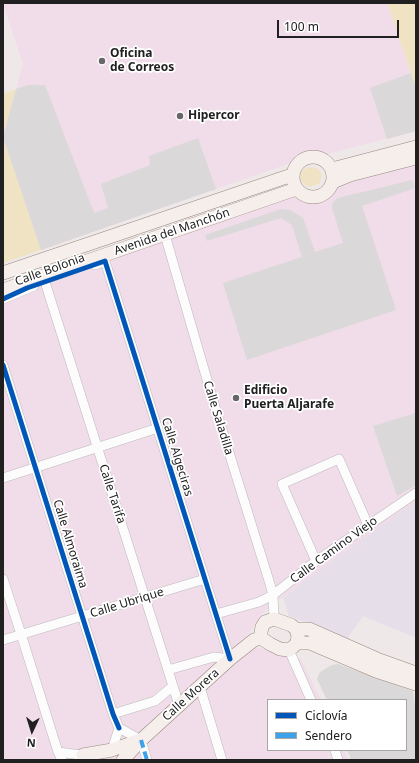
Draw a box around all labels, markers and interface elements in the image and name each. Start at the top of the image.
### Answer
scale bar [279,12,401,38]
text: 100 m [284,18,319,35]
place label: Oficina de Correos [110,47,174,75]
marker: Oficina de Correos [97,56,107,66]
place label: Hipercor [188,109,240,123]
marker: Hipercor [175,111,185,121]
street label: Avenida del Manchón [112,205,232,259]
street label: Calle Bolonia [13,251,87,289]
street label: Calle Saladilla [200,379,236,457]
place label: Edificio Puerta Aljarafe [244,384,334,412]
marker: Edificio Puerta Aljarafe [231,393,241,403]
street label: Calle Algeciras [158,416,196,498]
street label: Calle Tarifa [96,462,128,526]
street label: Calle Almoraima [50,498,90,590]
street label: Calle Camino Viejo [288,514,380,586]
street label: Calle Ubrique [88,585,166,621]
street label: Calle Morera [160,666,222,724]
legend [267,699,407,751]
text: Ciclovía [305,707,347,724]
north arrow [12,711,52,751]
text: Sendero [305,727,352,744]
text: N [26,736,36,751]

